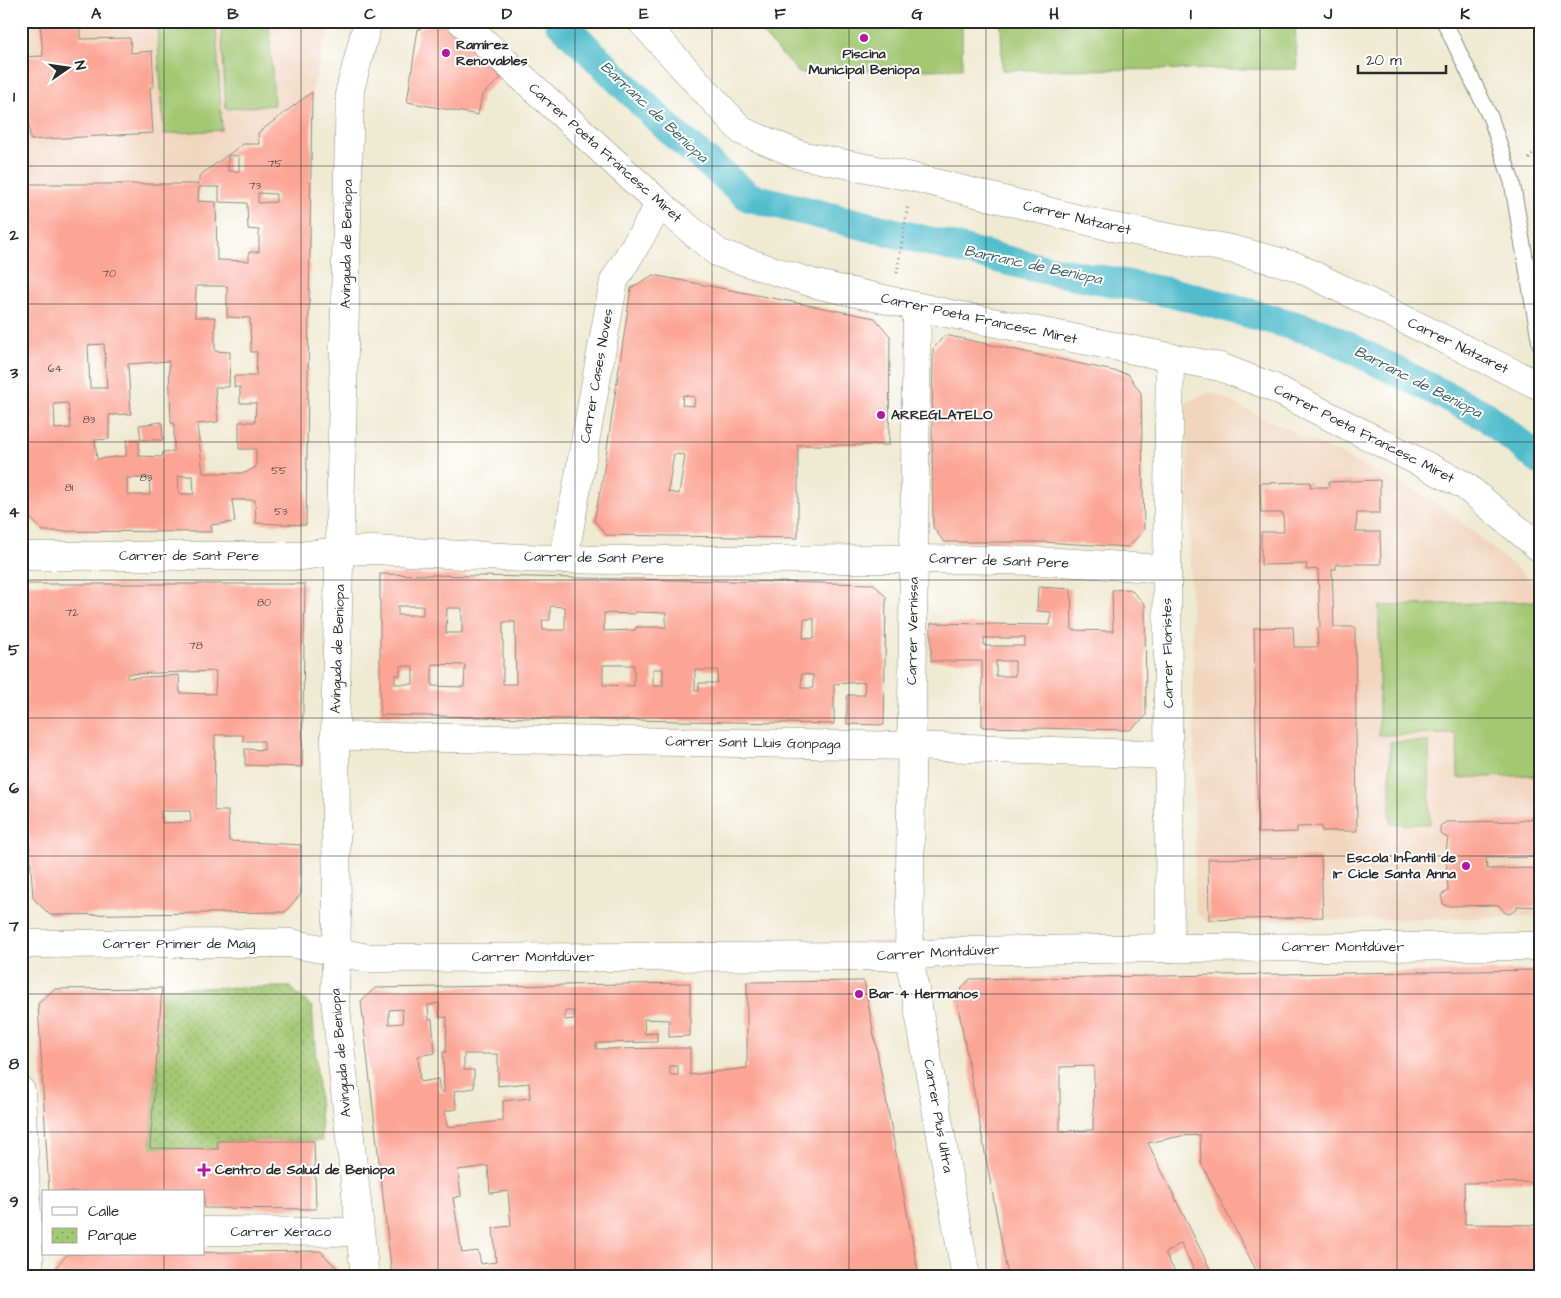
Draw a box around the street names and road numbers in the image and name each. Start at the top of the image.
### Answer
street label: Carrer Poeta Francesc Miret [524,79,686,228]
street label: Avinguda de Beniopa [336,179,358,309]
street label: Carrer Natzaret [1021,196,1133,240]
street label: Carrer Poeta Francesc Miret [879,288,1079,350]
street label: Carrer Cases Noves [575,307,619,445]
street label: Carrer Natzaret [1404,313,1512,379]
street label: Carrer Poeta Francesc Miret [1270,380,1458,489]
street label: Carrer de Sant Pere [119,546,259,566]
street label: Carrer de Sant Pere [524,547,665,569]
street label: Carrer de Sant Pere [929,549,1070,573]
street label: Carrer Vernissa [902,577,924,685]
street label: Avinguda de Beniopa [326,584,350,714]
street label: Carrer Floristes [1157,598,1179,708]
street label: Carrer Sant Lluis Gonpaga [665,731,841,755]
street label: Carrer Primer de Maig [103,934,255,954]
street label: Carrer Montdúver [1282,937,1404,957]
street label: Carrer Montdúver [876,940,1000,966]
street label: Carrer Montdúver [472,947,594,967]
street label: Avinguda de Beniopa [325,988,357,1118]
street label: Carrer Plus Ultra [918,1058,958,1174]
street label: Carrer Xeraco [231,1222,332,1242]

